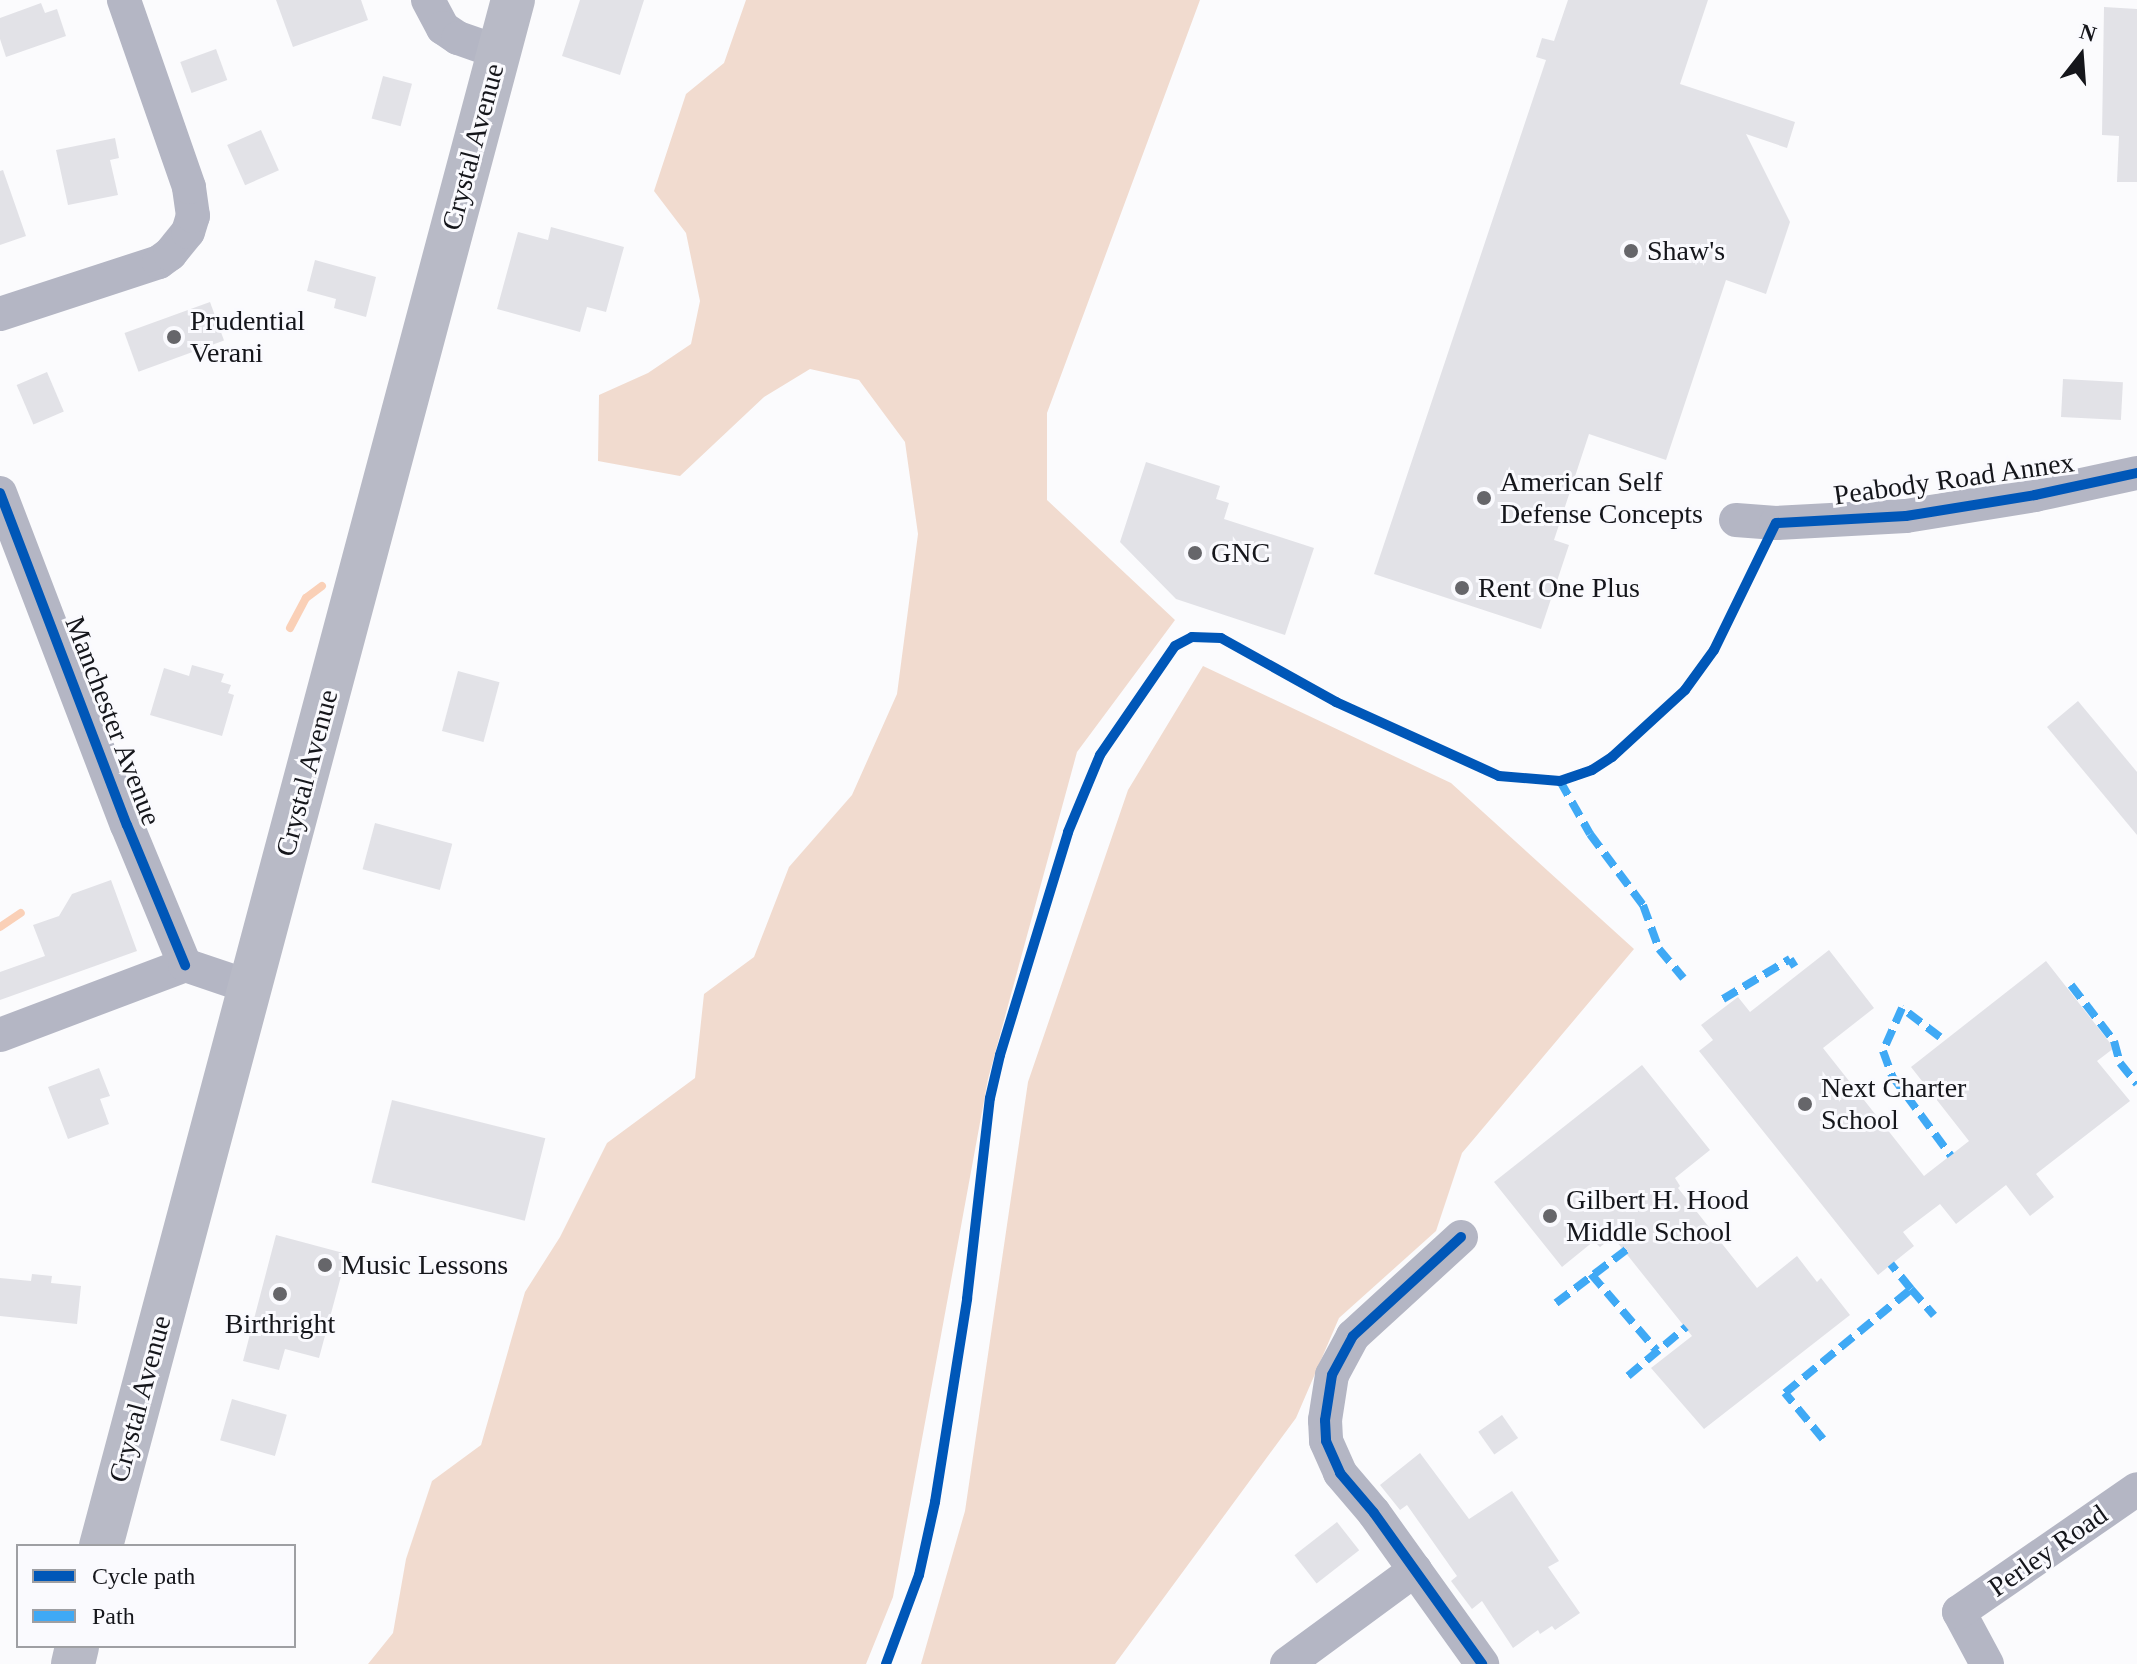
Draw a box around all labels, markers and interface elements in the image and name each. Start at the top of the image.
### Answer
north arrow [2041,16,2121,96]
text: N [2077,18,2099,47]
street label: Crystal Avenue [434,59,512,235]
place label: Shaw's [1647,234,1725,268]
marker: Shaw's [1622,242,1640,260]
place label: Prudential Verani [190,304,305,370]
marker: Prudential Verani [165,328,183,346]
street label: Peabody Road Annex [1831,445,2077,513]
place label: American Self Defense Concepts [1500,465,1703,531]
marker: American Self Defense Concepts [1475,489,1493,507]
place label: GNC [1211,536,1270,570]
marker: GNC [1186,544,1204,562]
place label: Rent One Plus [1478,571,1640,605]
marker: Rent One Plus [1453,579,1471,597]
street label: Manchester Avenue [57,611,169,831]
street label: Crystal Avenue [268,685,346,861]
place label: Next Charter School [1821,1071,1966,1137]
marker: Next Charter School [1796,1095,1814,1113]
place label: Gilbert H. Hood Middle School [1566,1183,1749,1249]
marker: Gilbert H. Hood Middle School [1541,1207,1559,1225]
place label: Music Lessons [341,1248,508,1282]
marker: Music Lessons [316,1256,334,1274]
marker: Birthright [271,1285,289,1303]
place label: Birthright [225,1307,335,1341]
street label: Crystal Avenue [101,1311,179,1487]
street label: Perley Road [1982,1498,2114,1604]
legend [16,1544,296,1648]
text: Cycle path [92,1563,195,1589]
text: Path [92,1603,135,1629]

